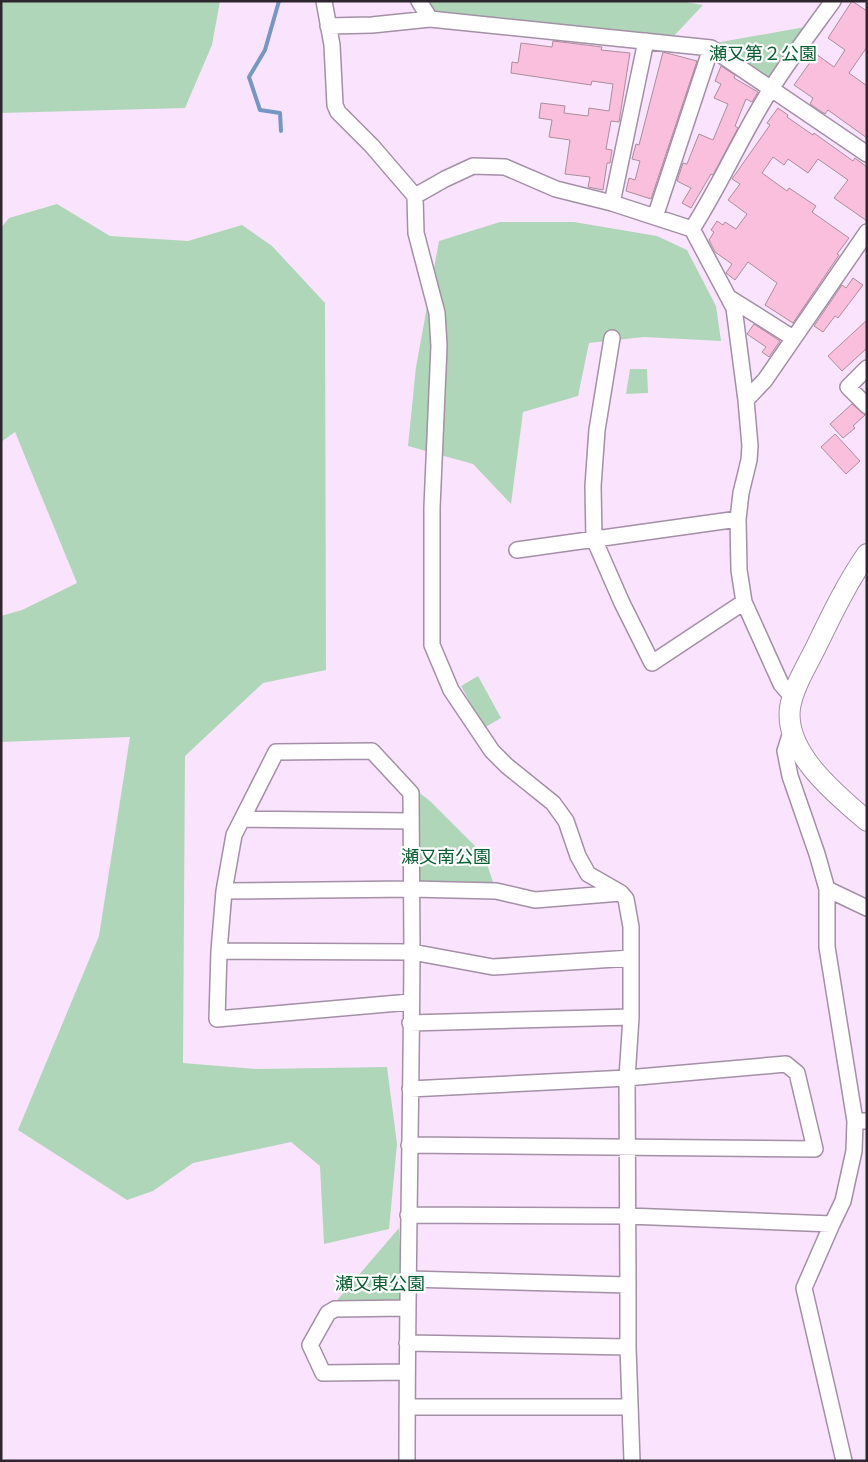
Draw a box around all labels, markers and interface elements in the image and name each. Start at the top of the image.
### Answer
park label: 瀬又第２公園 [709,41,817,65]
park label: 瀬又南公園 [401,844,491,868]
park label: 瀬又東公園 [335,1271,425,1295]

